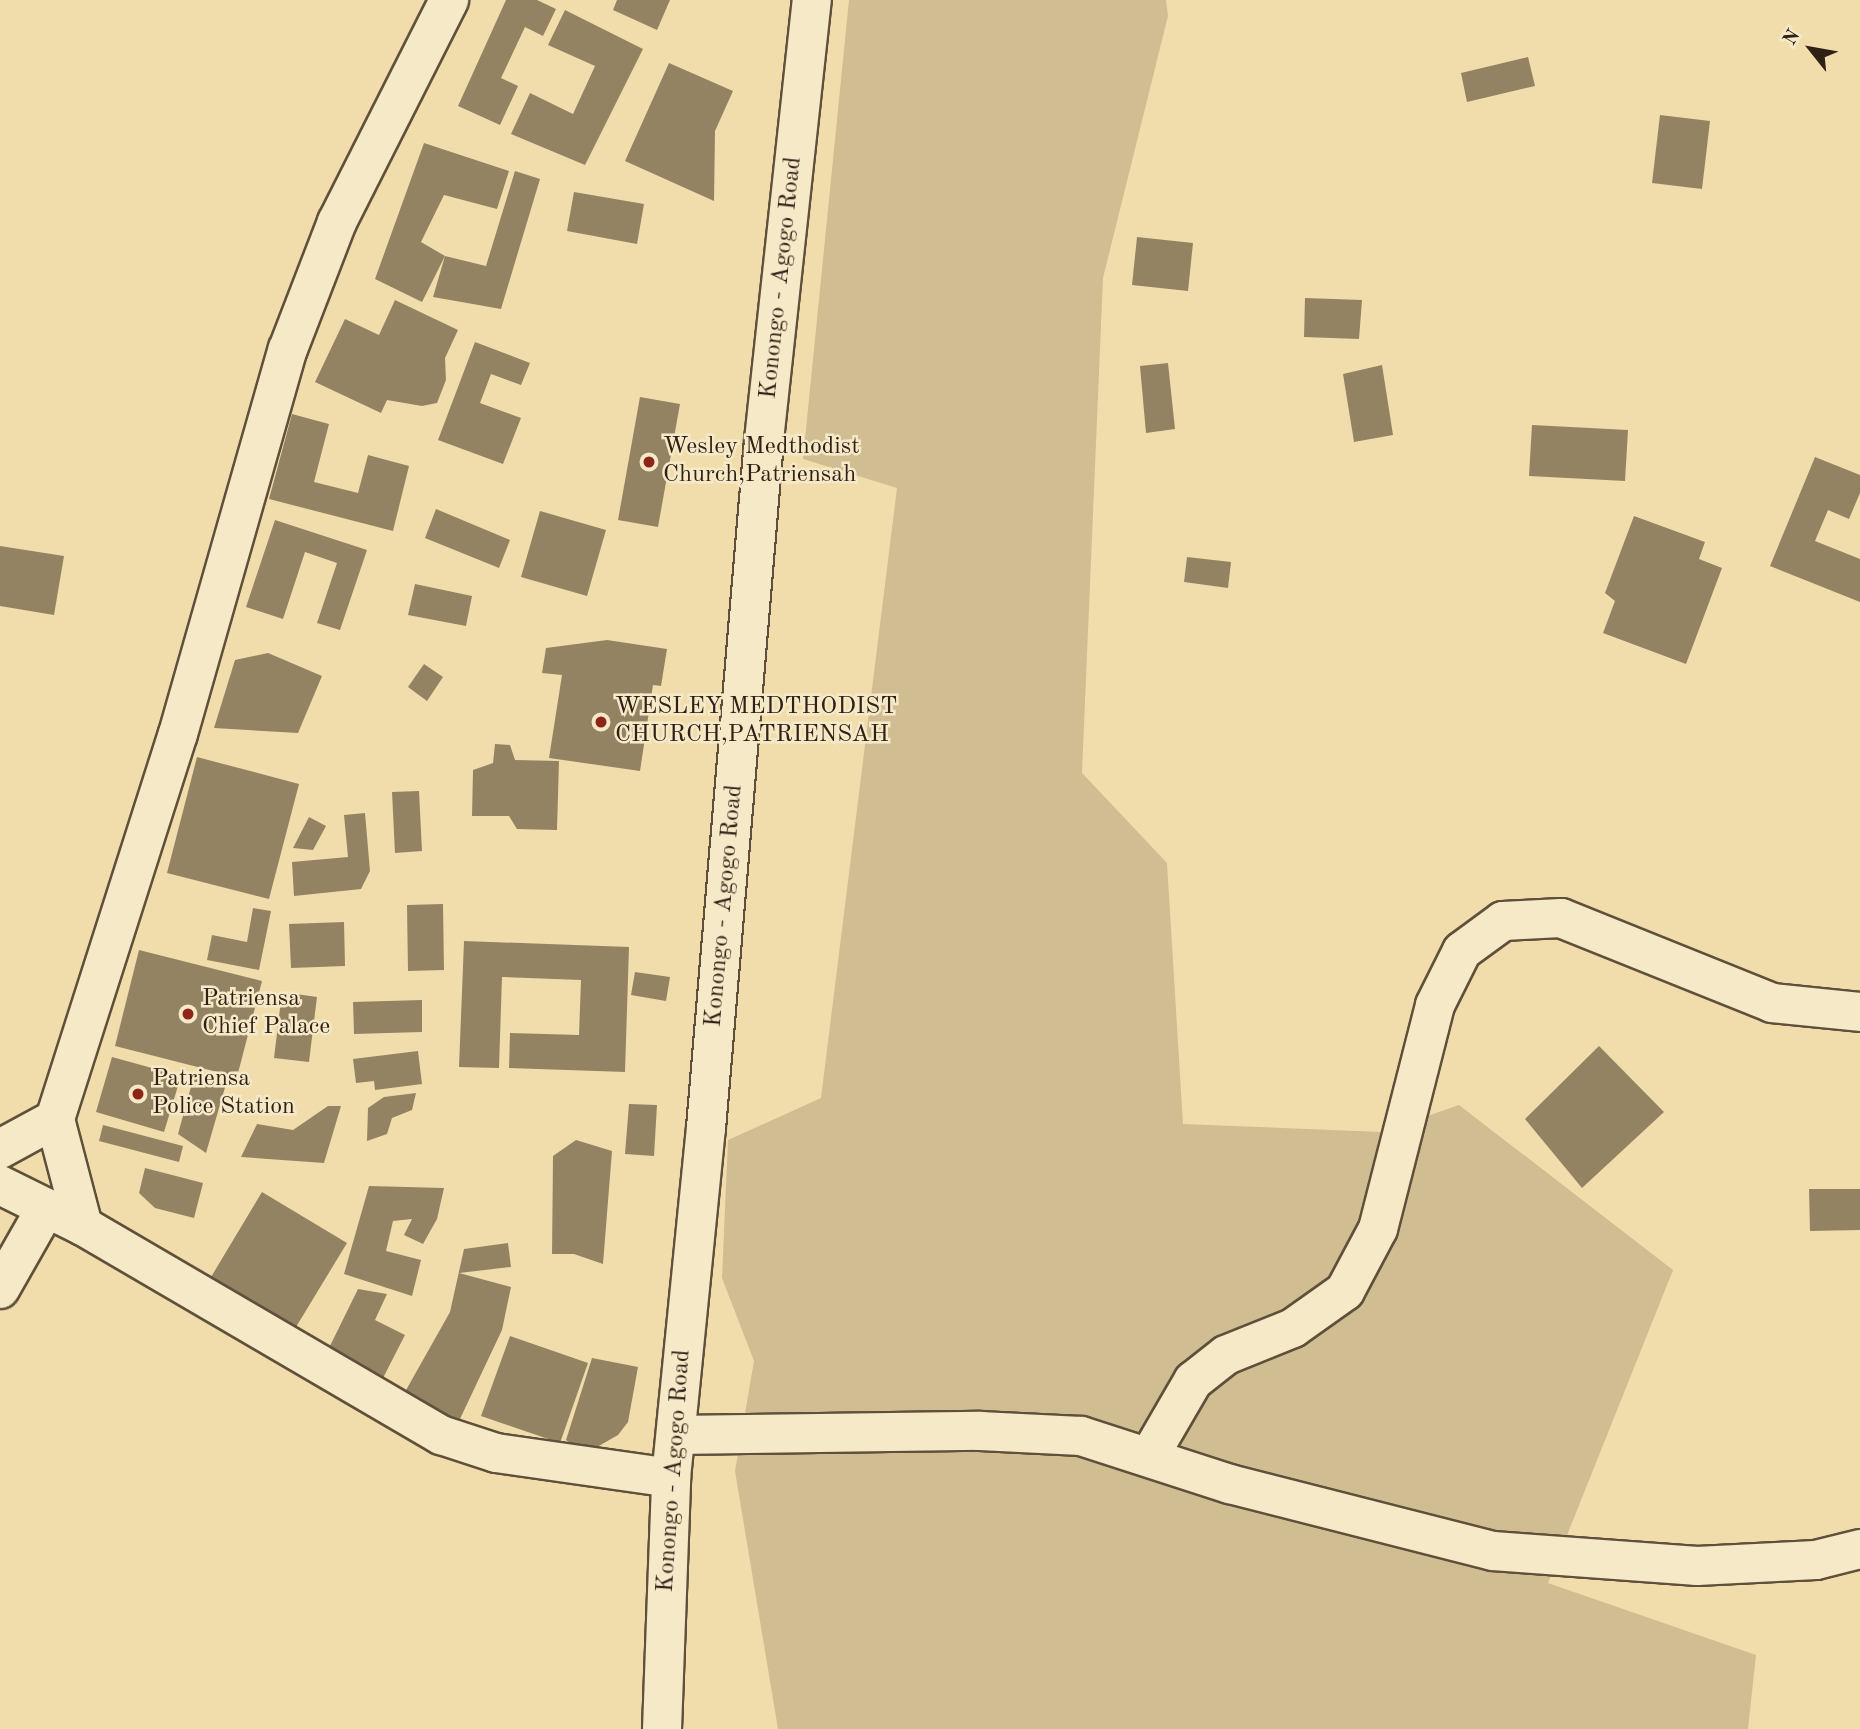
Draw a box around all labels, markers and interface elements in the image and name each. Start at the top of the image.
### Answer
north arrow [1776,14,1846,84]
text: N [1781,27,1804,49]
street label: Konongo - Agogo Road [755,156,809,400]
place label: Wesley Medthodist Church,Patriensah [663,434,860,490]
marker: Wesley Medthodist Church,Patriensah [641,454,657,470]
place label: WESLEY MEDTHODIST CHURCH,PATRIENSAH [615,694,897,750]
marker: WESLEY MEDTHODIST CHURCH,PATRIENSAH [593,714,609,730]
street label: Konongo - Agogo Road [700,784,750,1028]
place label: Patriensa Chief Palace [202,986,330,1042]
marker: Patriensa Chief Palace [180,1006,196,1022]
place label: Patriensa Police Station [152,1066,295,1122]
marker: Patriensa Police Station [130,1086,146,1102]
street label: Konongo - Agogo Road [652,1349,698,1593]

